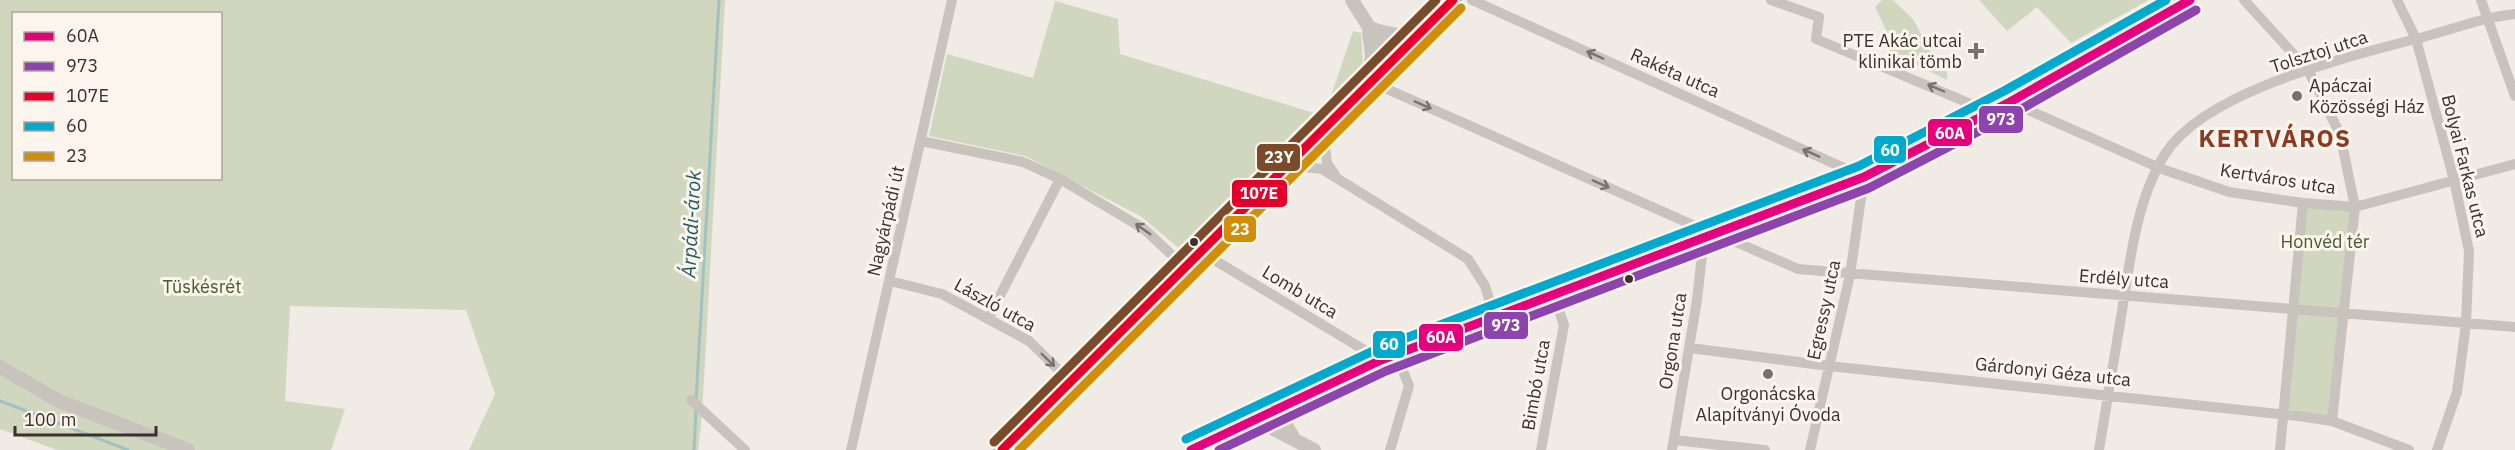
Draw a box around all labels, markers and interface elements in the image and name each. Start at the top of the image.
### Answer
legend [12,12,222,180]
text: 60A [66,24,100,47]
street label: Tolsztoj utca [2267,25,2371,78]
place label: PTE Akác utcai klinikai tömb [1843,29,1962,73]
marker: PTE Akác utcai klinikai tömb [1967,42,1985,60]
street label: Rakéta utca [1627,43,1724,103]
one-way arrow [1586,49,1604,60]
text: 973 [66,54,98,77]
place label: Apáczai Közösségi Ház [2309,74,2424,118]
one-way arrow [1928,82,1946,93]
text: 107E [66,84,109,107]
marker: Apáczai Közösségi Ház [2290,89,2304,103]
street label: Bolyai Farkas utca [2437,92,2494,240]
one-way arrow [1413,100,1431,112]
line badge: 973 [1978,105,2024,134]
text: 973 [1987,109,2015,129]
text: 60 [66,114,88,137]
line badge: 60A [1927,118,1973,147]
district label: KERTVÁROS [2198,122,2352,154]
text: 60A [1935,123,1965,143]
line badge: 60 [1873,135,1907,164]
text: 60 [1880,140,1900,160]
line badge: 23Y [1256,143,1301,172]
text: 23 [66,144,88,167]
one-way arrow [1802,146,1820,158]
text: 23Y [1264,147,1294,167]
street label: Kertváros utca [2219,158,2338,199]
street label: Nagyárpádi út [862,163,909,278]
water label: Árpádi-árok [674,169,707,279]
line badge: 107E [1231,179,1288,208]
one-way arrow [1591,179,1609,191]
text: 107E [1240,183,1278,203]
line badge: 23 [1223,215,1257,243]
text: 23 [1230,219,1250,239]
one-way arrow [1135,223,1151,235]
park label: Honvéd tér [2281,230,2370,253]
unlabelled marker [1188,236,1200,248]
street label: Egressy utca [1802,257,1845,362]
street label: Lomb utca [1258,260,1343,323]
street label: Erdély utca [2078,264,2170,293]
street label: László utca [950,273,1040,337]
unlabelled marker [1623,273,1635,285]
park label: Tüskésrét [163,275,241,298]
street label: Orgona utca [1654,291,1692,391]
line badge: 973 [1483,311,1529,340]
text: 973 [1492,315,1520,335]
line badge: 60A [1418,323,1464,352]
text: 60A [1426,327,1456,347]
line badge: 60 [1372,330,1406,359]
text: 60 [1379,334,1399,354]
street label: Bimbó utca [1516,337,1555,432]
one-way arrow [1041,352,1056,367]
street label: Gárdonyi Géza utca [1974,352,2133,391]
marker: Orgonácska Alapítványi Óvoda [1761,367,1775,381]
place label: Orgonácska Alapítványi Óvoda [1695,382,1841,426]
scale bar [15,399,156,437]
text: 100 m [24,408,76,431]

